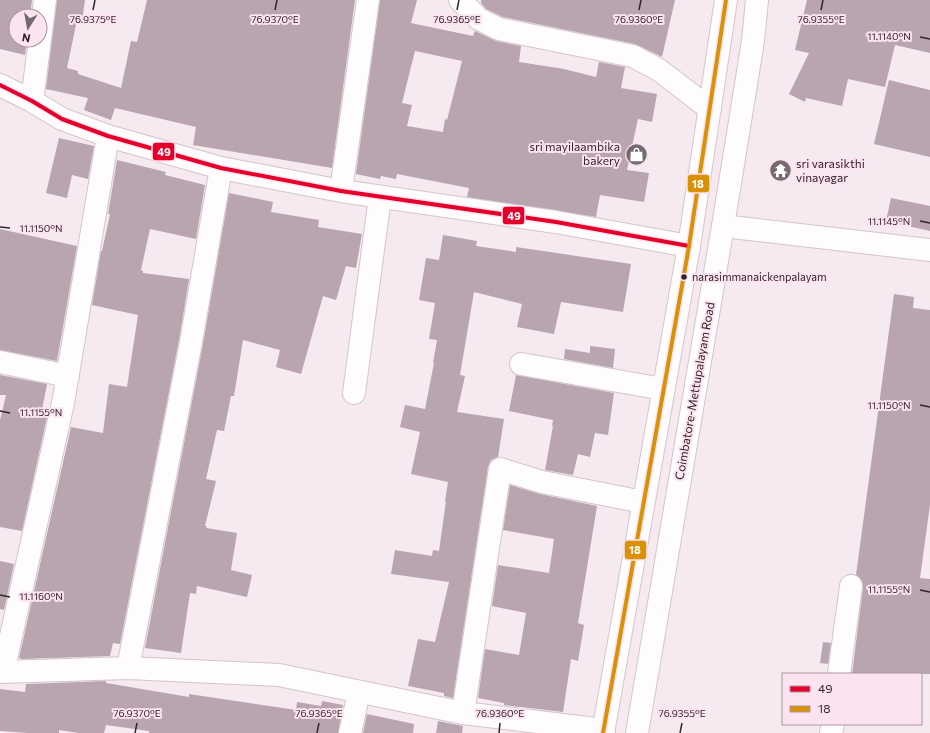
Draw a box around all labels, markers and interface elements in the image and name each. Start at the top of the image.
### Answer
north arrow [8,8,48,48]
text: 76.9375°E [70,13,116,25]
text: 76.9370°E [251,13,299,25]
text: 76.9365°E [433,13,481,25]
text: 76.9360°E [615,13,663,25]
text: 76.9355°E [797,13,845,25]
text: 11.1140°N [867,30,911,42]
text: N [21,31,31,45]
place label: sri mayilaambika bakery [529,139,620,167]
shop icon: sri mayilaambika bakery [623,141,649,167]
line badge: 49 [152,142,175,161]
text: 49 [157,145,171,158]
place label: sri varasikthi vinayagar [796,156,865,184]
temple icon: sri varasikthi vinayagar [768,158,794,184]
line badge: 18 [687,174,710,193]
text: 18 [692,177,704,190]
line badge: 49 [502,206,525,225]
text: 49 [507,209,521,222]
text: 11.1145°N [868,215,910,227]
text: 11.1150°N [19,222,63,234]
place label: narasimmanaickenpalayam [692,270,827,283]
marker: narasimmanaickenpalayam [679,272,689,282]
street label: Coimbatore-Mettupalayam Road [671,301,717,481]
text: 11.1150°N [867,399,911,411]
text: 11.1155°N [20,406,62,418]
line badge: 18 [624,540,647,560]
text: 18 [629,543,641,556]
text: 11.1155°N [868,583,910,595]
text: 11.1160°N [19,590,63,602]
legend [782,673,922,725]
text: 49 [818,681,832,695]
text: 18 [818,701,830,715]
text: 76.9370°E [113,707,161,719]
text: 76.9365°E [295,707,343,719]
text: 76.9360°E [476,707,524,719]
text: 76.9355°E [658,707,706,719]

